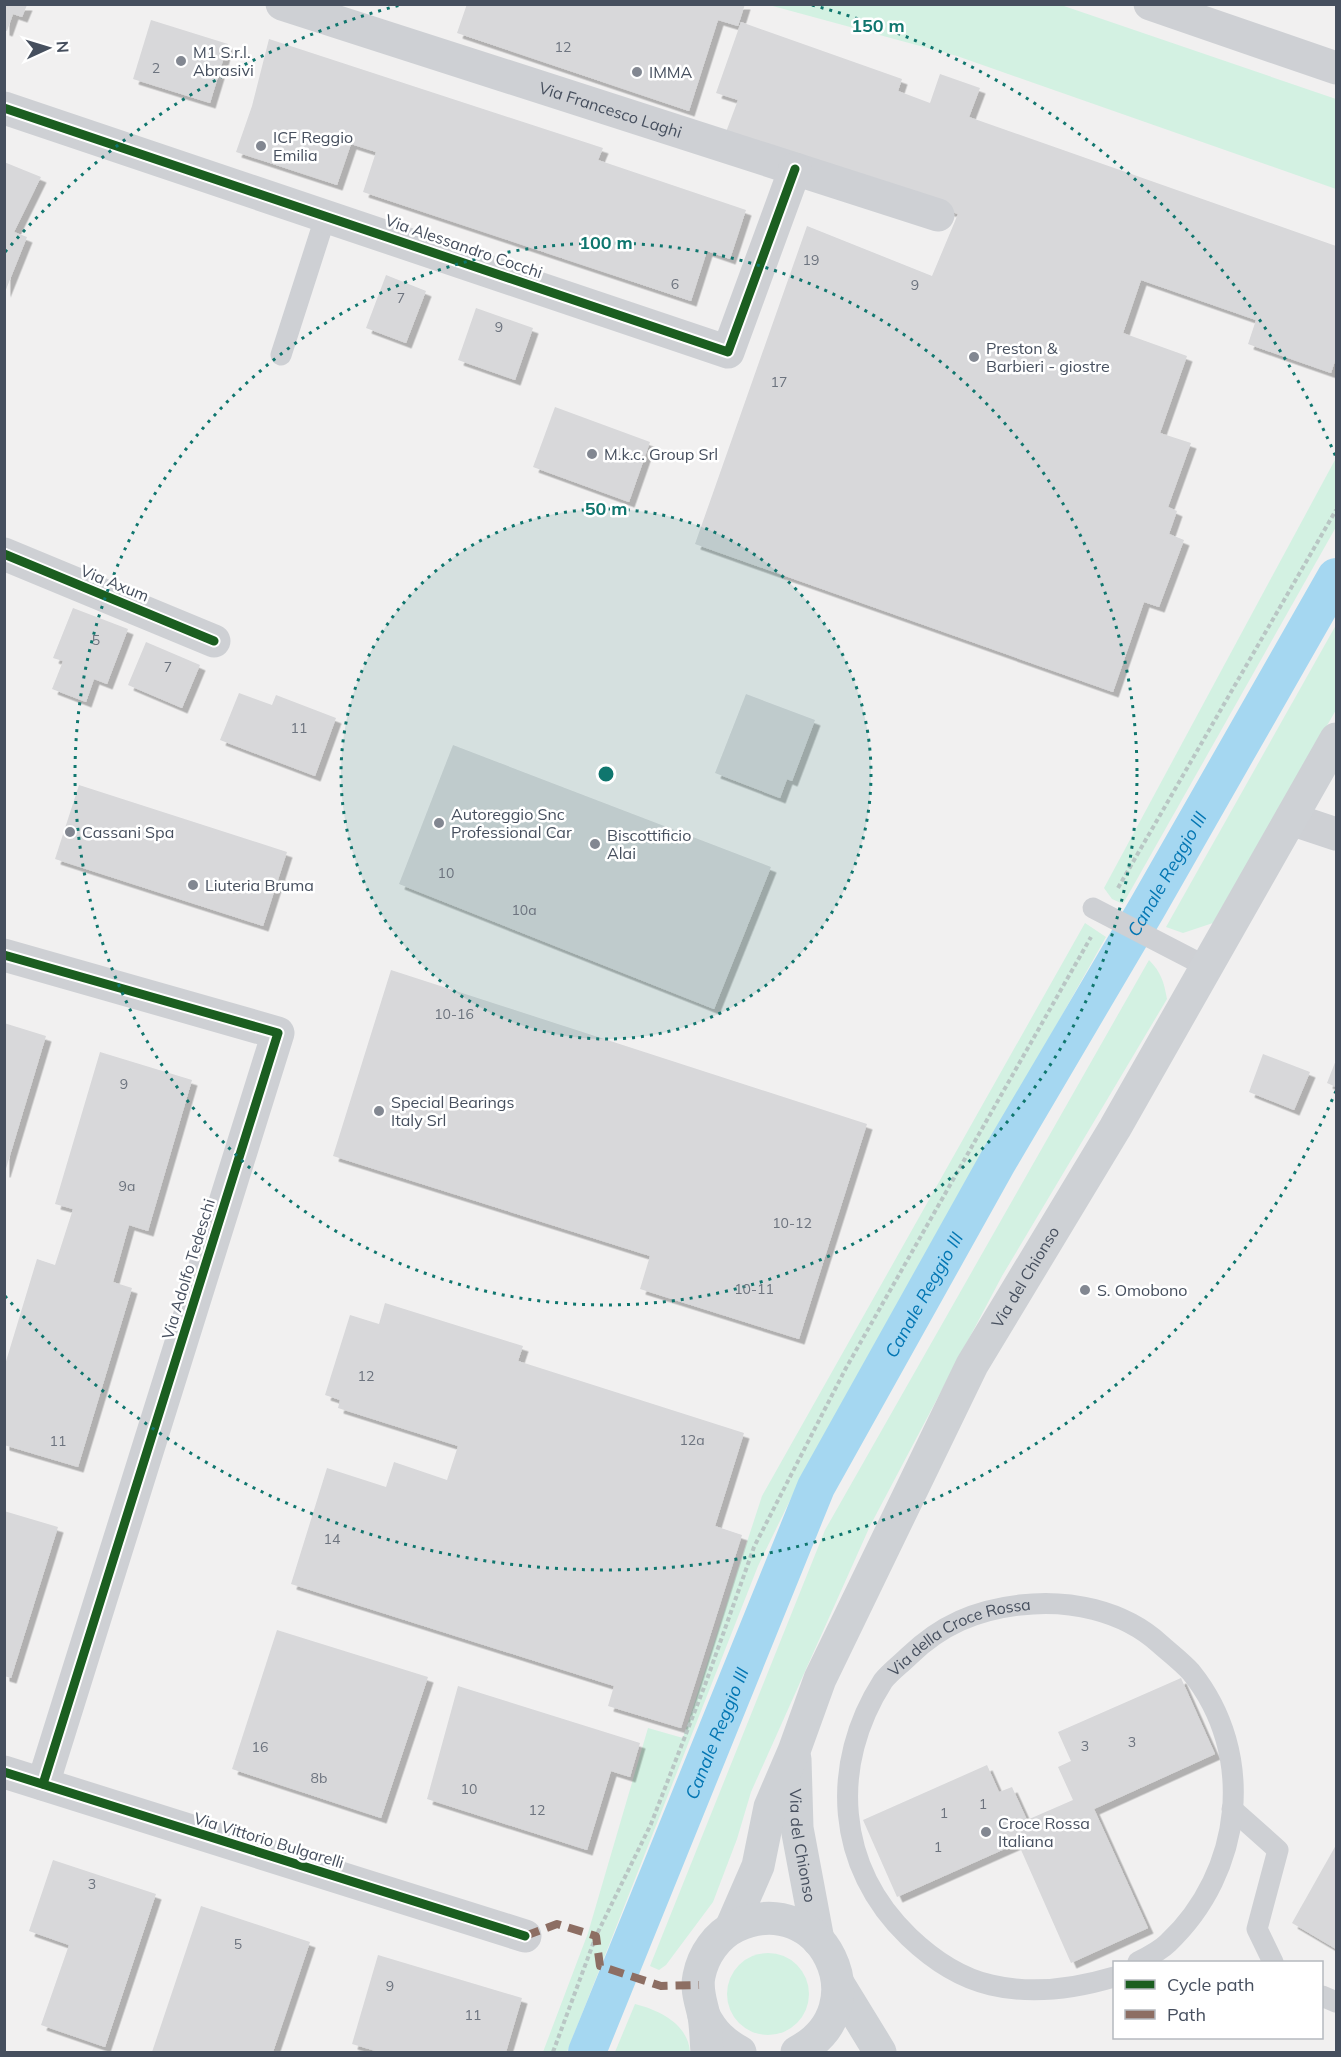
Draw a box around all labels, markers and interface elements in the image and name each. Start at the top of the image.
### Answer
text: 150 m [851,14,905,37]
north arrow [18,18,78,78]
house number: 12 [555,38,571,56]
text: N [53,40,73,54]
place label: M1 S.r.l. Abrasivi [193,42,254,80]
marker: M1 S.r.l. Abrasivi [174,54,188,68]
house number: 2 [152,59,160,77]
place label: IMMA [649,62,693,82]
marker: IMMA [630,65,644,79]
street label: Via Francesco Laghi [536,77,684,142]
place label: ICF Reggio Emilia [273,127,353,165]
marker: ICF Reggio Emilia [254,139,268,153]
street label: Via Alessandro Cocchi [383,210,545,282]
text: 100 m [579,231,633,254]
house number: 19 [803,251,819,269]
house number: 6 [671,275,679,293]
house number: 9 [911,276,919,294]
house number: 7 [397,289,405,307]
house number: 9 [495,318,503,336]
place label: Preston & Barbieri - giostre [986,338,1110,376]
marker: Preston & Barbieri - giostre [967,350,981,364]
house number: 17 [771,373,787,391]
place label: M.k.c. Group Srl [604,444,718,464]
marker: M.k.c. Group Srl [585,447,599,461]
text: 50 m [585,497,627,520]
street label: Via Axum [78,560,152,606]
house number: 5 [92,631,100,649]
house number: 7 [164,658,172,676]
house number: 11 [291,719,307,737]
centre of rings [596,764,616,784]
place label: Autoreggio Snc Professional Car [451,804,572,842]
water label: Canale Reggio III [1122,807,1211,940]
marker: Autoreggio Snc Professional Car [432,816,446,830]
place label: Cassani Spa [82,822,174,842]
marker: Cassani Spa [63,825,77,839]
place label: Biscottificio Alai [607,825,691,863]
marker: Biscottificio Alai [588,837,602,851]
house number: 10 [438,864,454,882]
place label: Liuteria Bruma [205,875,314,895]
marker: Liuteria Bruma [186,878,200,892]
house number: 10a [511,901,537,919]
house number: 10-16 [434,1005,474,1023]
house number: 9 [120,1075,128,1093]
place label: Special Bearings Italy Srl [391,1092,514,1130]
marker: Special Bearings Italy Srl [372,1104,386,1118]
house number: 9a [119,1177,135,1195]
street label: Via Adolfo Tedeschi [157,1196,219,1342]
house number: 10-12 [772,1214,812,1232]
street label: Via del Chionso [987,1223,1063,1331]
water label: Canale Reggio III [879,1228,968,1361]
house number: 10-11 [734,1280,774,1298]
place label: S. Omobono [1097,1280,1187,1300]
marker: S. Omobono [1078,1283,1092,1297]
house number: 12 [358,1367,374,1385]
house number: 12a [679,1431,705,1449]
house number: 11 [50,1432,66,1450]
house number: 14 [324,1530,341,1548]
street label: Via della Croce Rossa [884,1594,1032,1680]
water label: Canale Reggio III [679,1664,753,1802]
house number: 3 [1128,1733,1136,1751]
house number: 3 [1081,1737,1089,1755]
house number: 16 [252,1738,268,1756]
house number: 8b [311,1769,327,1787]
house number: 10 [461,1780,477,1798]
street label: Via del Chionso [786,1788,821,1904]
house number: 1 [979,1795,987,1813]
house number: 12 [529,1801,545,1819]
house number: 1 [940,1804,948,1822]
street label: Via Vittorio Bulgarelli [192,1808,346,1872]
place label: Croce Rossa Italiana [998,1813,1090,1851]
marker: Croce Rossa Italiana [979,1825,993,1839]
house number: 1 [934,1838,942,1856]
house number: 3 [88,1875,96,1893]
house number: 5 [234,1935,242,1953]
legend [1113,1961,1323,2039]
text: Cycle path [1167,1973,1254,1996]
house number: 9 [386,1977,394,1995]
text: Path [1167,2003,1206,2026]
house number: 11 [465,2006,481,2024]

